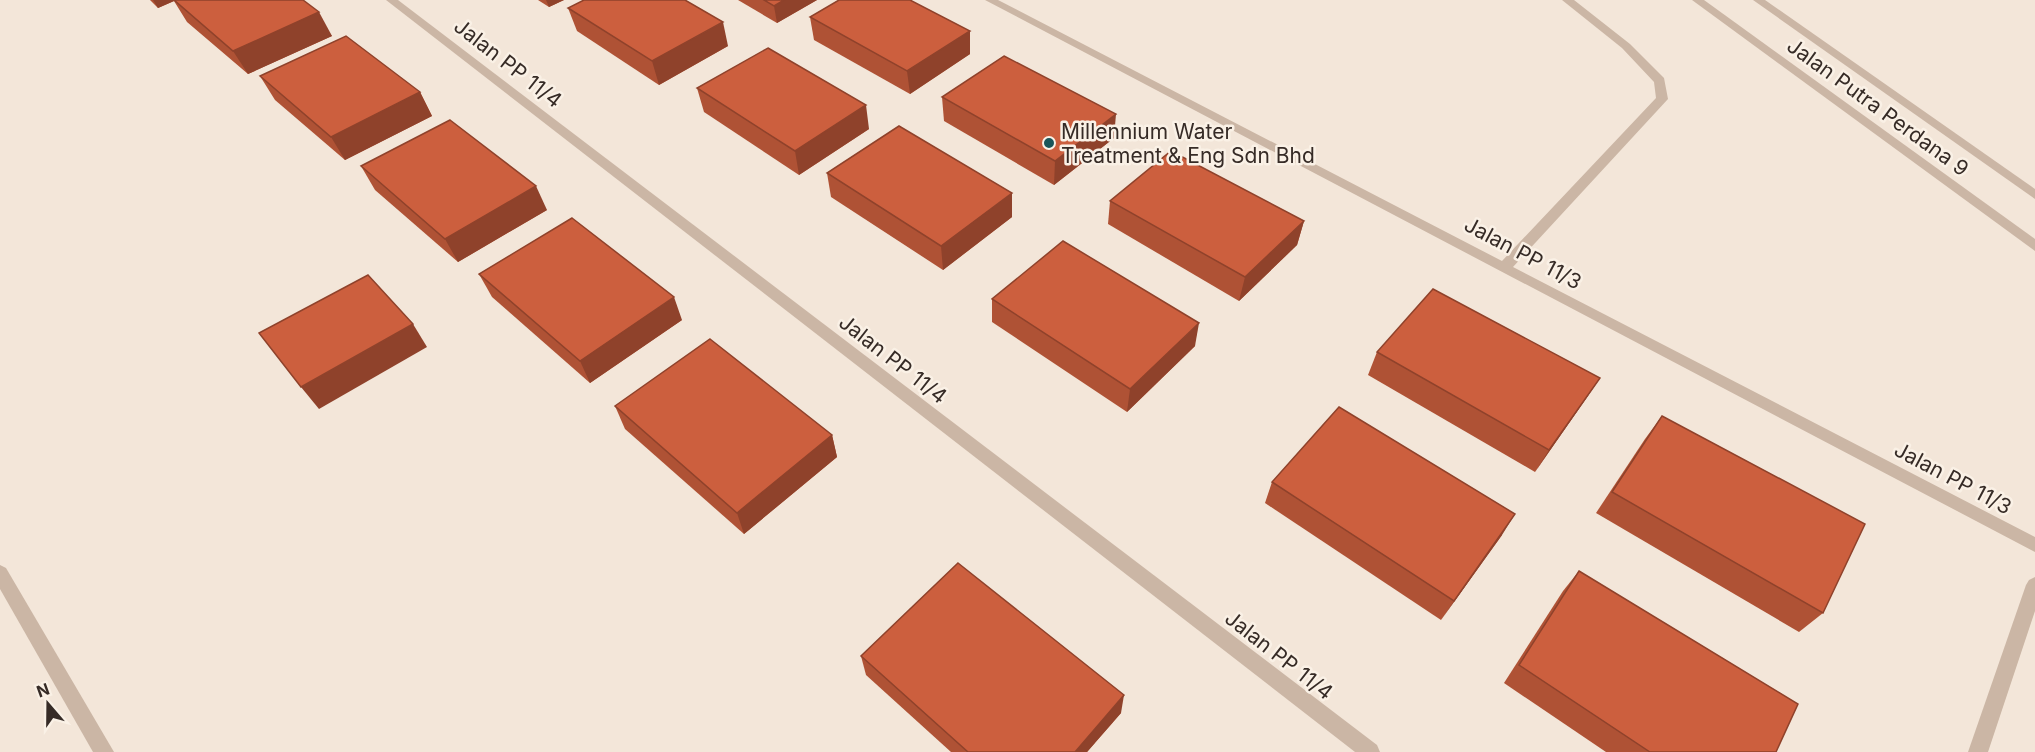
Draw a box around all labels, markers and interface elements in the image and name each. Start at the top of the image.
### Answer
street label: Jalan PP 11/4 [449,13,567,113]
street label: Jalan Putra Perdana 9 [1782,33,1974,181]
place label: Millennium Water Treatment & Eng Sdn Bhd [1061,119,1315,168]
marker: Millennium Water Treatment & Eng Sdn Bhd [1042,136,1056,150]
street label: Jalan PP 11/3 [1460,212,1586,294]
street label: Jalan PP 11/4 [834,309,952,409]
street label: Jalan PP 11/3 [1890,437,2016,519]
street label: Jalan PP 11/4 [1220,605,1338,705]
north arrow [18,674,78,734]
text: N [34,678,52,701]

